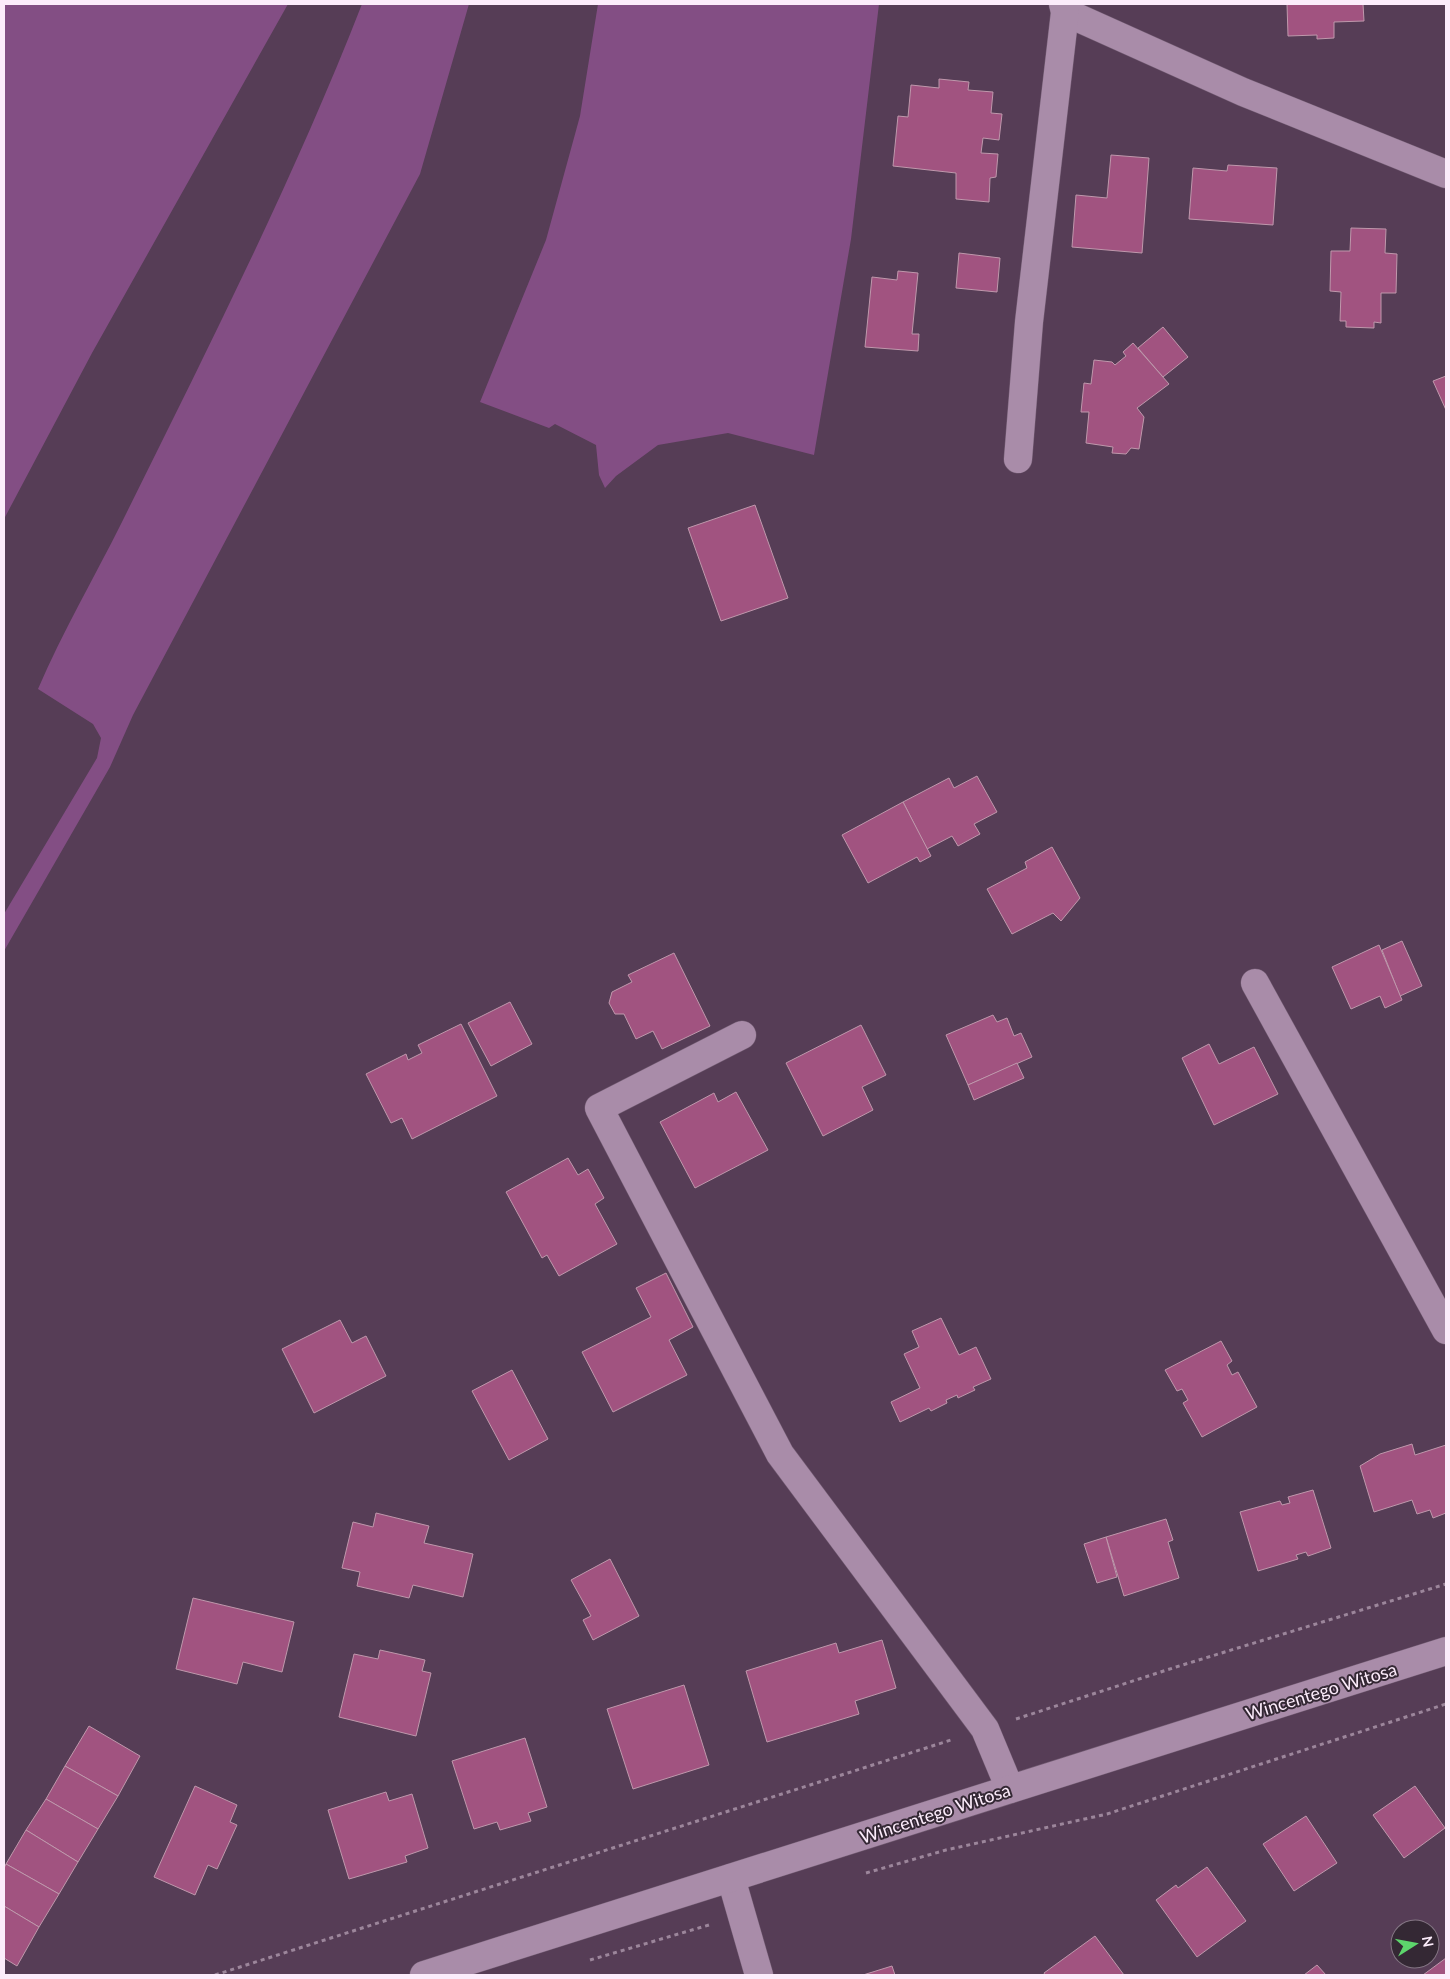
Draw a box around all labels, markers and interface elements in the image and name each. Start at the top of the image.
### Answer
street label: Wincentego Witosa [1243,1658,1399,1724]
street label: Wincentego Witosa [857,1778,1013,1848]
north arrow [1390,1919,1440,1969]
text: N [1419,1935,1438,1948]

